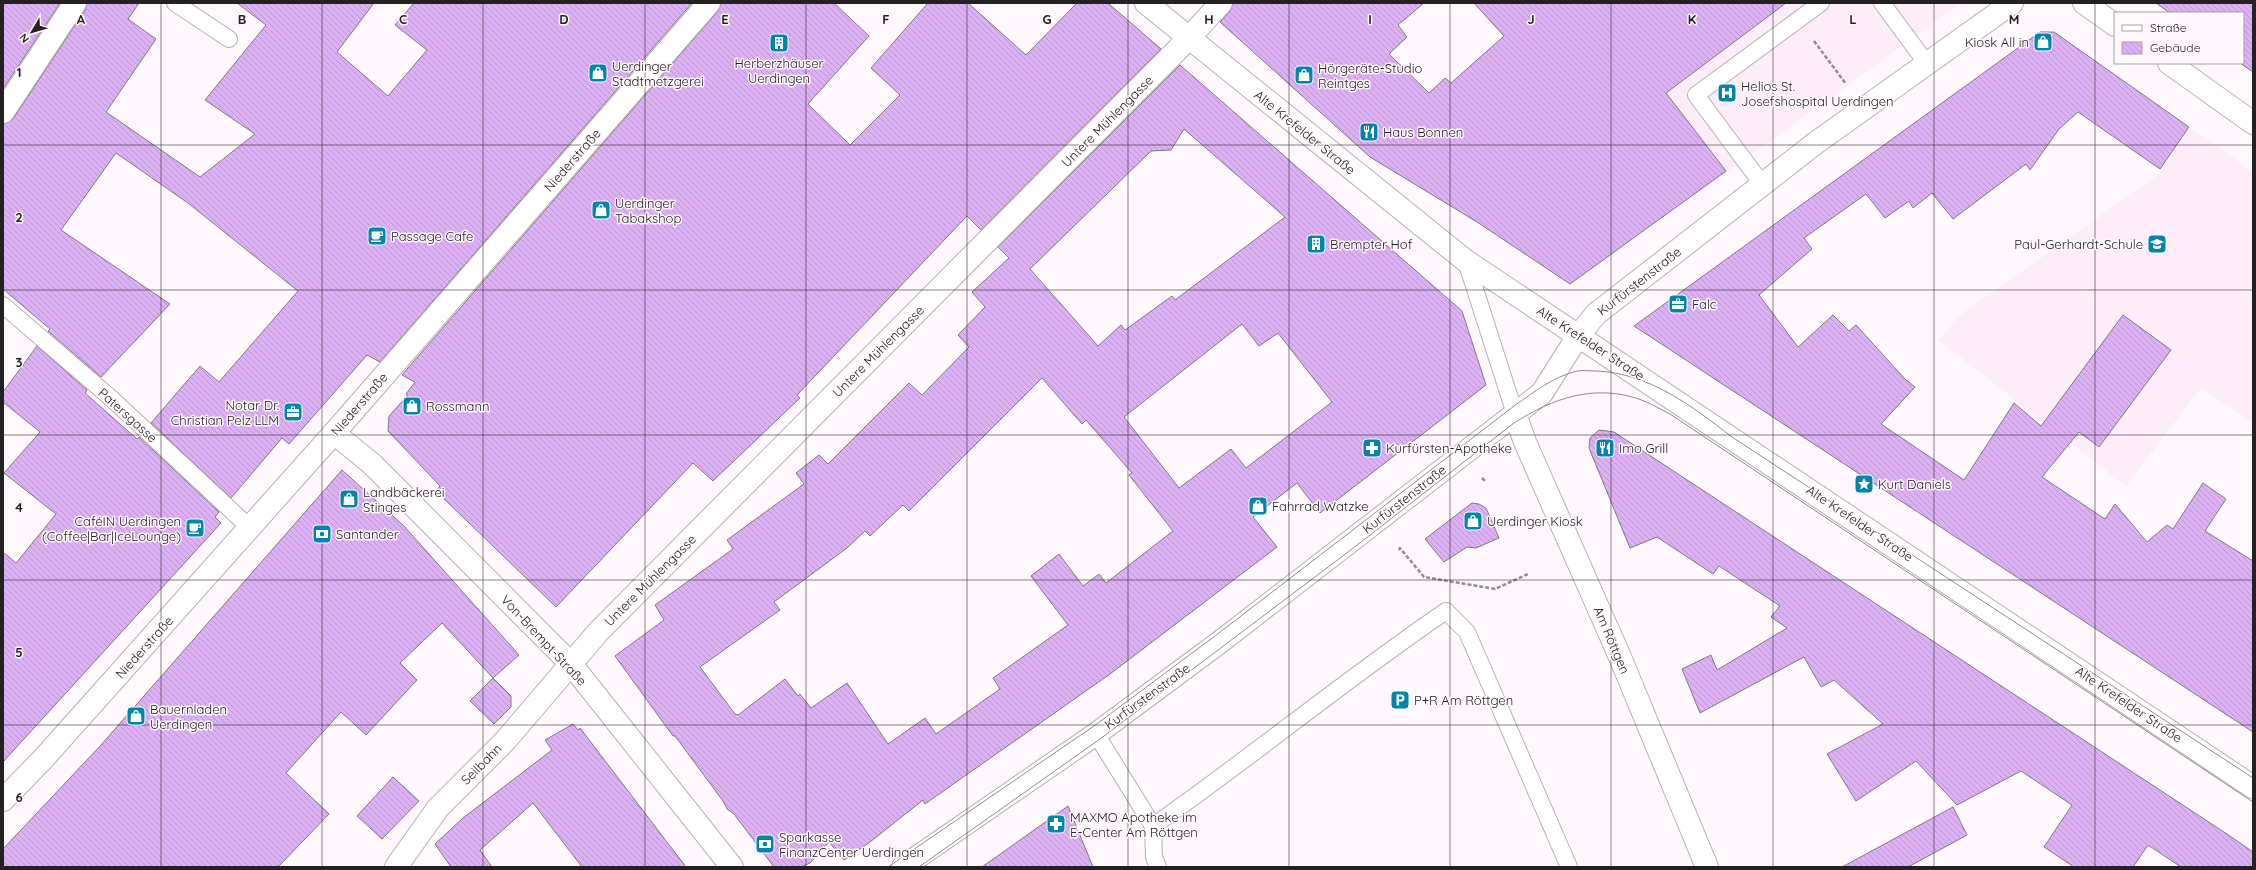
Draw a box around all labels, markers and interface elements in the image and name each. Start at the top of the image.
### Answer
text: A [77,11,86,27]
text: B [238,11,246,27]
text: C [399,11,407,27]
text: D [559,11,569,27]
text: E [721,11,729,27]
text: F [882,11,890,27]
text: G [1042,11,1052,27]
text: H [1204,11,1214,27]
text: I [1368,11,1372,27]
text: J [1527,11,1535,27]
text: K [1688,11,1697,27]
text: L [1849,11,1857,27]
text: M [2009,11,2019,27]
north arrow [12,12,52,52]
legend [2114,12,2244,64]
text: Straße [2150,20,2187,35]
text: N [16,31,32,46]
shop icon: Kiosk All in [2032,31,2054,53]
building icon: Herberzhäuser Uerdingen [768,32,790,54]
place label: Kiosk All in [1965,34,2029,50]
text: Gebäude [2150,40,2201,55]
place label: Herberzhäuser Uerdingen [734,55,824,86]
place label: Uerdinger Stadtmetzgerei [612,58,704,89]
place label: Hörgeräte-Studio Reintges [1318,60,1422,91]
shop icon: Uerdinger Stadtmetzgerei [587,62,609,84]
text: 1 [16,64,22,80]
shop icon: Hörgeräte-Studio Reintges [1293,64,1315,86]
street label: Untere Mühlengasse [1058,72,1156,170]
place label: Helios St. Josefshospital Uerdingen [1741,78,1894,109]
hospital icon: Helios St. Josefshospital Uerdingen [1716,82,1738,104]
street label: Alte Krefelder Straße [1251,86,1359,178]
restaurant icon: Haus Bonnen [1358,121,1380,143]
place label: Haus Bonnen [1383,124,1463,140]
street label: Niederstraße [540,125,604,195]
place label: Uerdinger Tabakshop [615,195,681,226]
shop icon: Uerdinger Tabakshop [590,199,612,221]
text: 2 [15,209,23,225]
cafe icon: Passage Cafe [366,225,388,247]
place label: Passage Cafe [391,228,473,244]
building icon: Brempter Hof [1305,233,1327,255]
school or university icon: Paul-Gerhardt-Schule [2146,233,2168,255]
place label: Brempter Hof [1330,236,1413,252]
place label: Paul-Gerhardt-Schule [2014,236,2143,252]
street label: Kurfürstenstraße [1594,243,1684,319]
office icon: Falc [1667,293,1689,315]
place label: Falc [1692,296,1717,312]
street label: Untere Mühlengasse [829,302,927,400]
street label: Alte Krefelder Straße [1534,302,1648,384]
text: 3 [16,354,23,370]
street label: Niederstraße [327,369,391,439]
street label: Patersgasse [95,384,161,446]
shop icon: Rossmann [401,395,423,417]
place label: Notar Dr. Christian Pelz LLM [171,397,279,428]
place label: Rossmann [426,398,489,414]
office icon: Notar Dr. Christian Pelz LLM [282,401,304,423]
pharmacy icon: Kurfürsten-Apotheke [1361,437,1383,459]
restaurant icon: Imo Grill [1594,437,1616,459]
place label: Kurfürsten-Apotheke [1386,440,1512,456]
place label: Imo Grill [1619,440,1668,456]
street label: Kurfürstenstraße [1359,461,1449,537]
place icon: Kurt Daniels [1853,473,1875,495]
place label: Kurt Daniels [1878,476,1951,492]
street label: Alte Krefelder Straße [1804,481,1916,565]
place label: Landbäckerei Stinges [363,484,445,515]
shop icon: Landbäckerei Stinges [338,488,360,510]
shop icon: Fahrrad Watzke [1247,495,1269,517]
place label: Fahrrad Watzke [1272,498,1369,514]
text: 4 [15,499,23,515]
shop icon: Uerdinger Kiosk [1462,510,1484,532]
place label: CaféIN Uerdingen (Coffee|Bar|IceLounge) [42,513,181,544]
place label: Uerdinger Kiosk [1487,513,1583,529]
cafe icon: CaféIN Uerdingen (Coffee|Bar|IceLounge) [184,517,206,539]
bank icon: Santander [311,523,333,545]
place label: Santander [336,526,399,542]
street label: Untere Mühlengasse [601,531,699,629]
street label: Von-Brempt-Straße [498,591,590,689]
street label: Am Röttgen [1591,604,1633,676]
street label: Niederstraße [112,613,176,681]
text: 5 [15,644,23,660]
street label: Kurfürstenstraße [1101,660,1193,732]
street label: Alte Krefelder Straße [2073,662,2185,746]
parking icon: P+R Am Röttgen [1389,689,1411,711]
place label: P+R Am Röttgen [1414,692,1513,708]
place label: Bauernladen Uerdingen [150,701,227,732]
shop icon: Bauernladen Uerdingen [125,705,147,727]
street label: Seilbahn [457,740,505,788]
text: 6 [15,789,23,805]
place label: MAXMO Apotheke im E-Center Am Röttgen [1070,809,1198,840]
pharmacy icon: MAXMO Apotheke im E-Center Am Röttgen [1045,813,1067,835]
place label: Sparkasse FinanzCenter Uerdingen [779,829,924,860]
bank icon: Sparkasse FinanzCenter Uerdingen [754,833,776,855]

